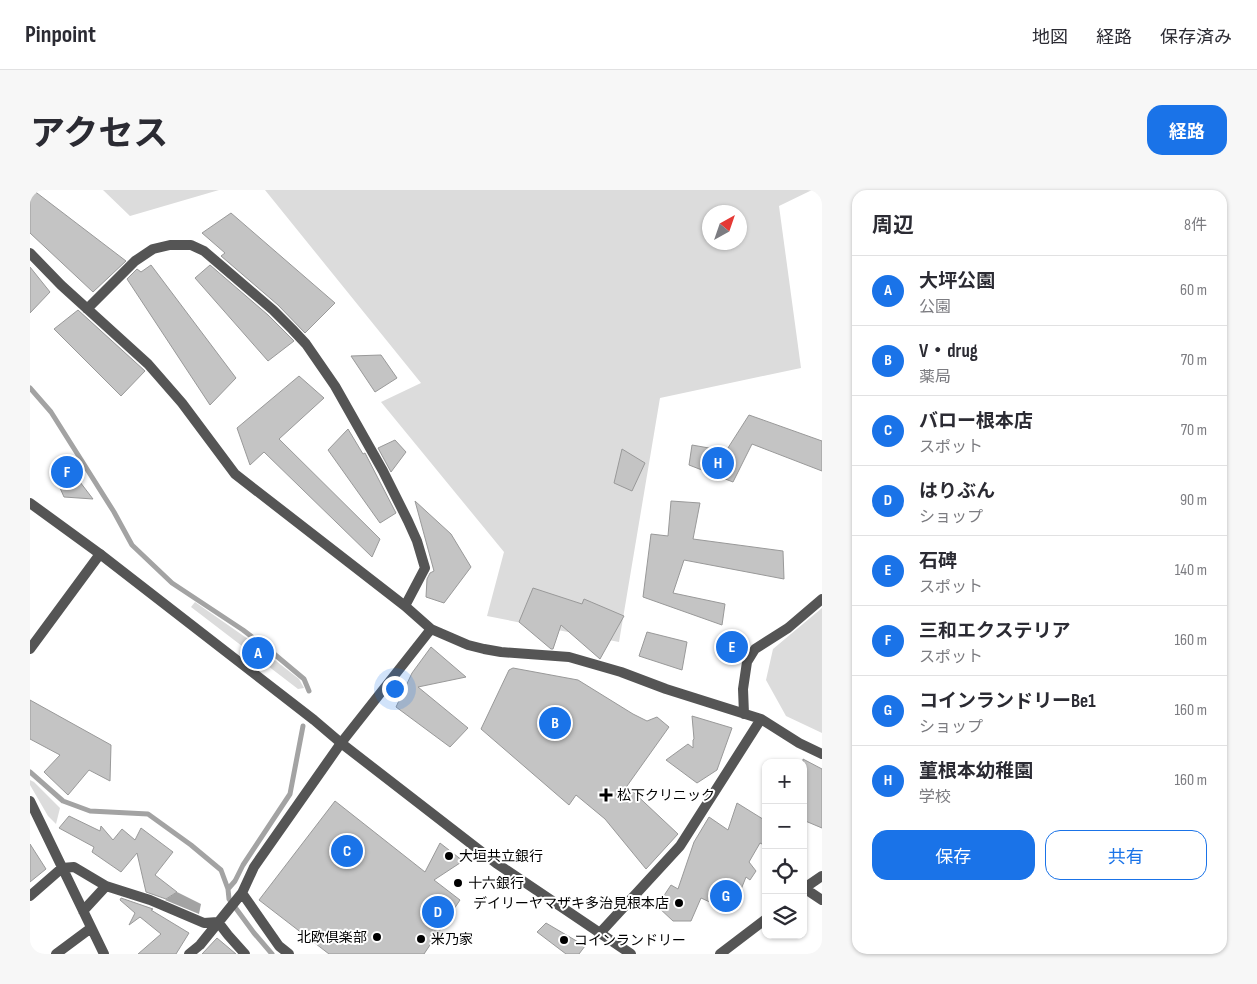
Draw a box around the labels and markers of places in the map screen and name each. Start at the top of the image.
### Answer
pin: H [702,444,734,482]
pin: F [51,453,83,491]
pin: E [716,628,748,666]
pin: A [242,634,274,672]
pin: B [539,704,571,742]
place label: 松下クリニック [617,787,715,804]
marker: 松下クリニック [599,788,613,802]
pin: C [331,832,363,870]
place label: 大垣共立銀行 [459,848,543,865]
marker: 大垣共立銀行 [443,850,455,862]
place label: 十六銀行 [468,875,524,892]
marker: 十六銀行 [452,877,464,889]
pin: G [710,877,742,915]
pin: D [422,893,454,931]
place label: デイリーヤマザキ多治見根本店 [473,895,669,912]
marker: デイリーヤマザキ多治見根本店 [673,897,685,909]
place label: 北欧倶楽部 [297,929,367,946]
marker: 北欧倶楽部 [371,931,383,943]
place label: 米乃家 [431,931,473,948]
place label: コインランドリー [574,932,686,949]
marker: 米乃家 [415,933,427,945]
marker: コインランドリー [558,934,570,946]

